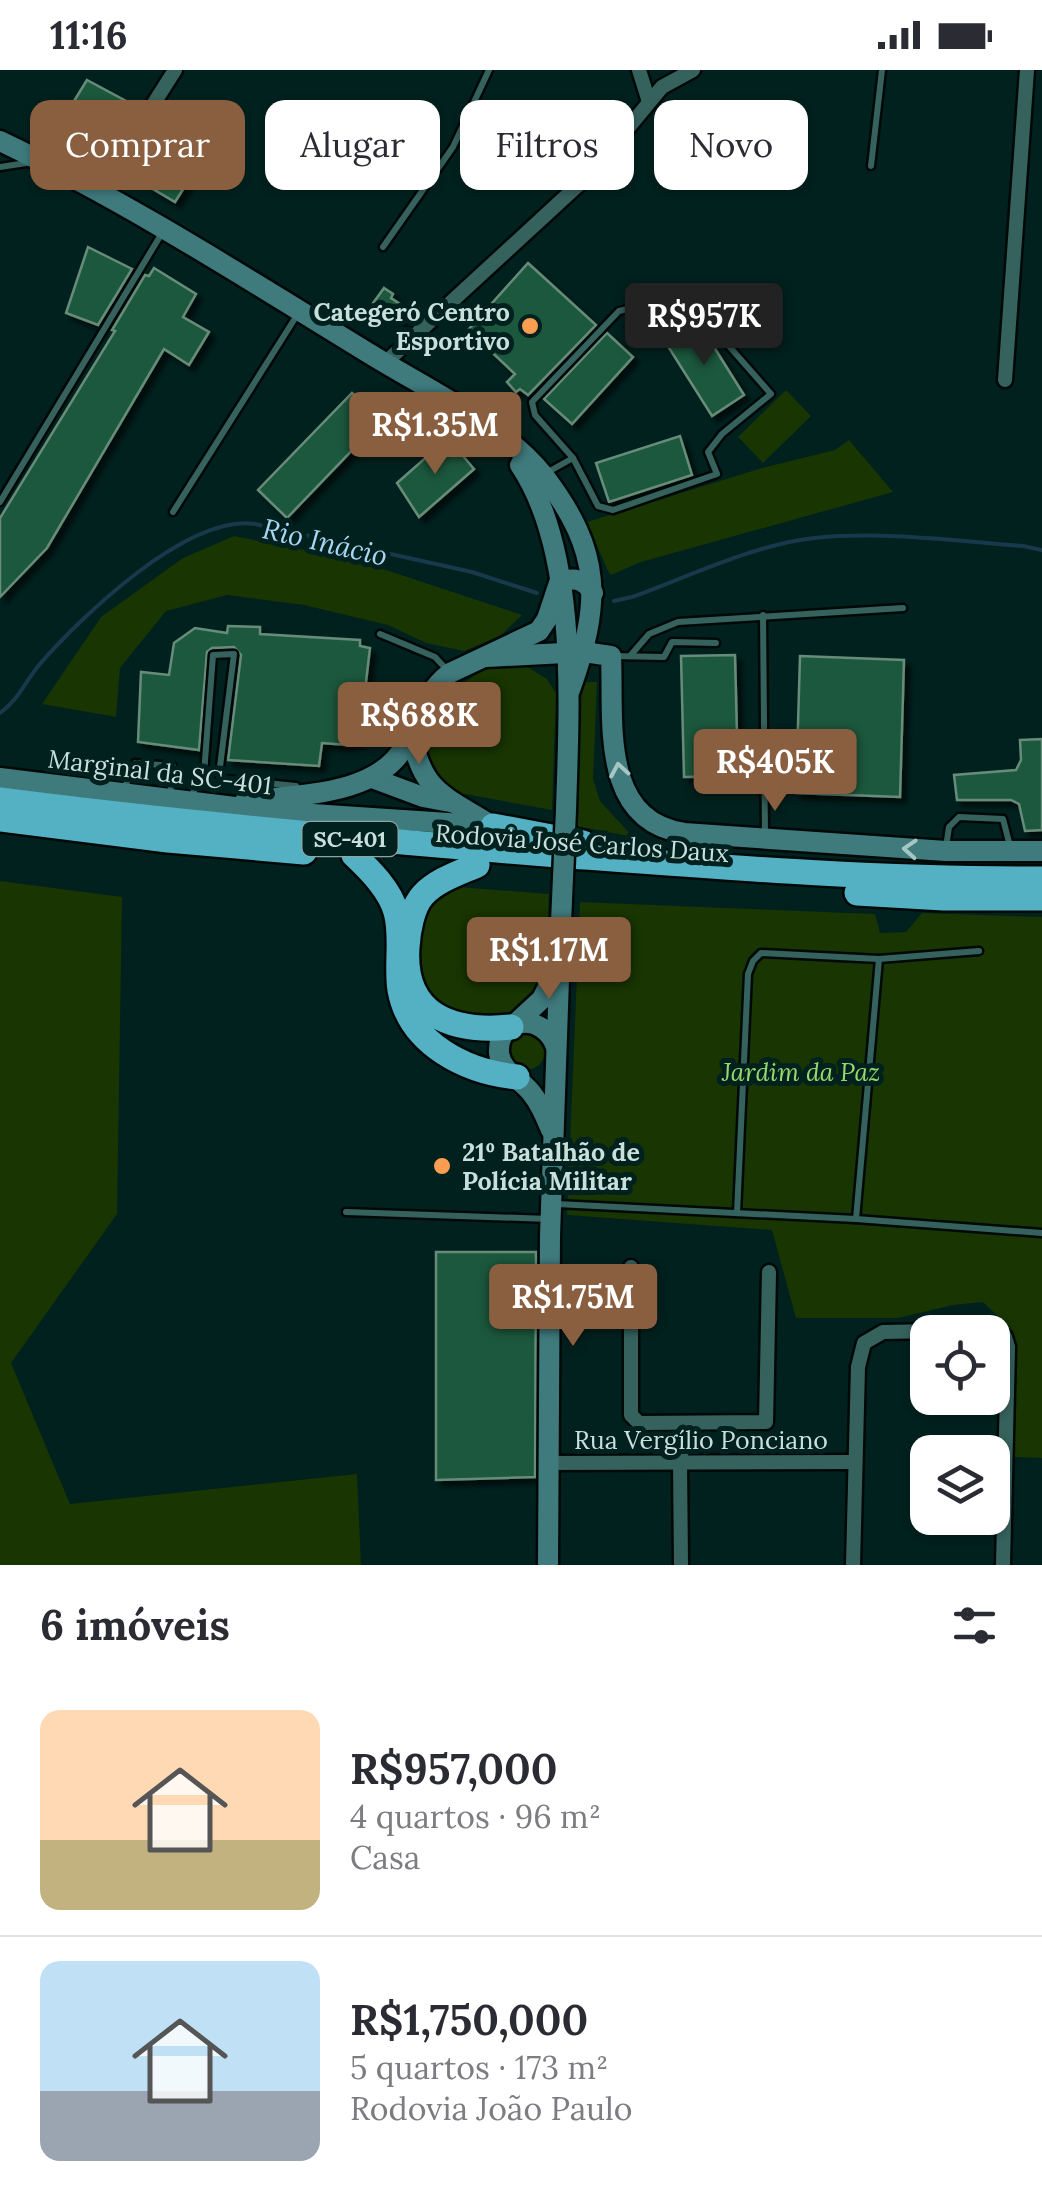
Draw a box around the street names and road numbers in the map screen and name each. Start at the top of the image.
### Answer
street label: Marginal da SC-401 [46,742,274,802]
street label: Rodovia José Carlos Daux [434,817,730,869]
road number: SC-401 [302,822,398,856]
street label: Rua Vergílio Ponciano [574,1424,828,1456]

